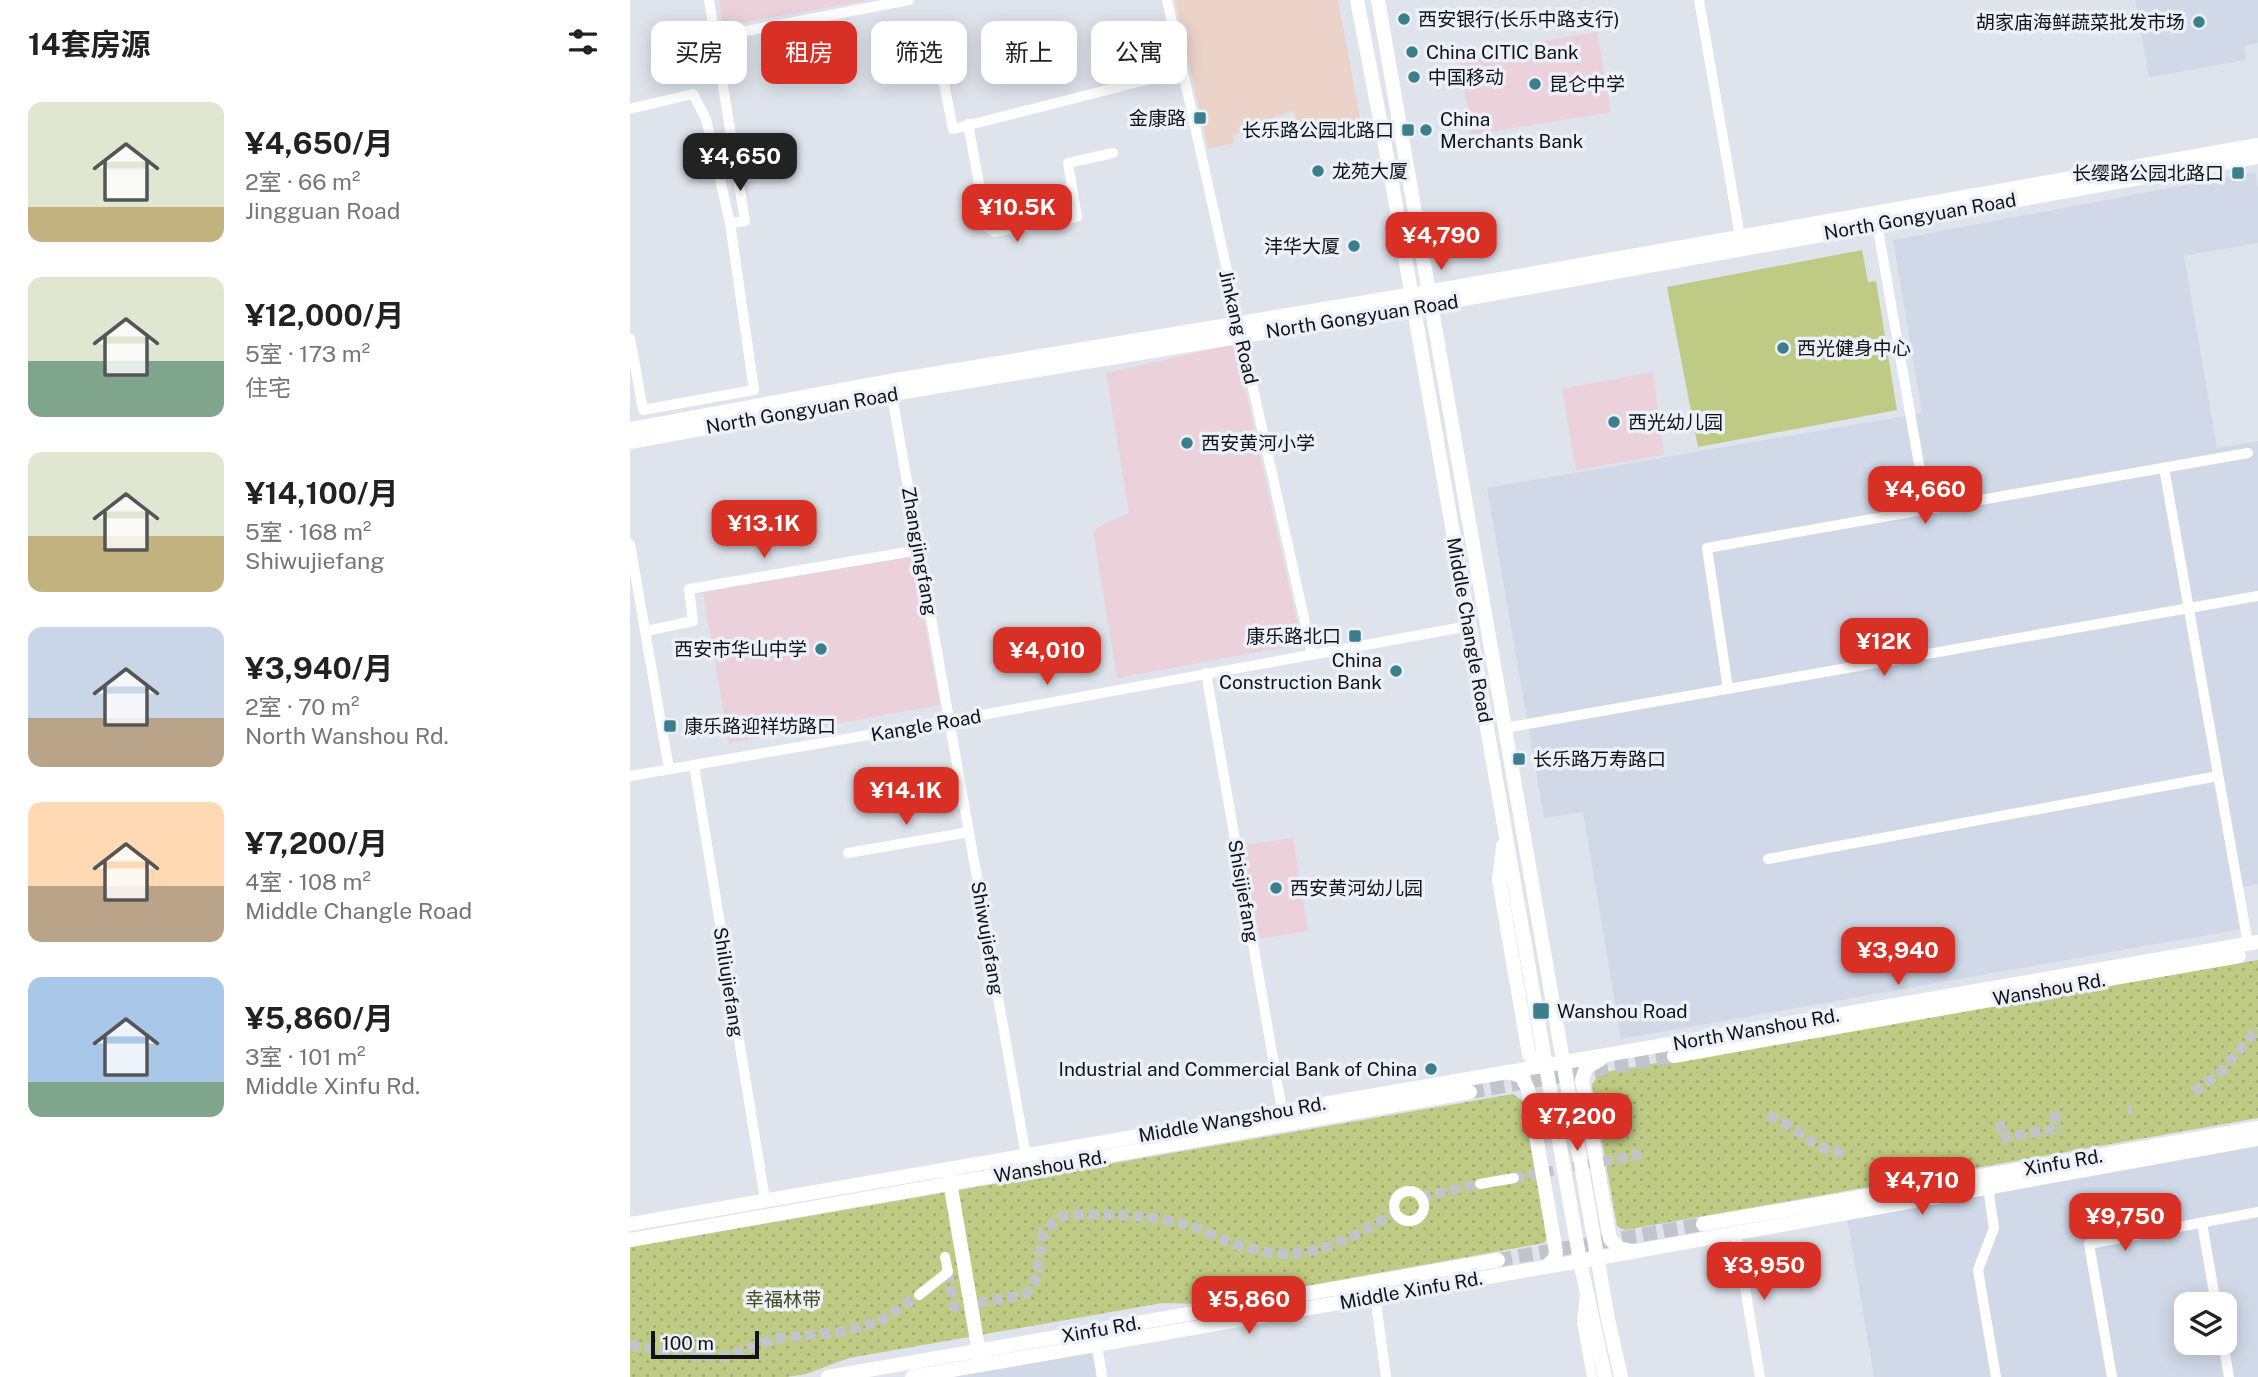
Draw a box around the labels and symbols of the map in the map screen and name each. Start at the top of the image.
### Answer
place label: 西安银行(长乐中路支行) [1418,8,1620,30]
marker: 西安银行(长乐中路支行) [1396,11,1412,27]
place label: 胡家庙海鲜蔬菜批发市场 [1976,11,2185,33]
marker: 胡家庙海鲜蔬菜批发市场 [2191,14,2207,30]
place label: China CITIC Bank [1426,41,1579,63]
marker: China CITIC Bank [1404,44,1420,60]
place label: 中国移动 [1428,66,1504,88]
marker: 中国移动 [1406,69,1422,85]
place label: 昆仑中学 [1549,73,1625,95]
marker: 昆仑中学 [1527,76,1543,92]
place label: 金康路 [1129,107,1186,129]
place label: China Merchants Bank [1440,108,1584,152]
marker: 金康路 [1192,110,1208,126]
place label: 长乐路公园北路口 [1242,119,1394,141]
marker: 长乐路公园北路口 [1400,122,1416,138]
marker: China Merchants Bank [1418,122,1434,138]
pin: ¥4,650 [683,134,797,193]
place label: 龙苑大厦 [1332,160,1408,182]
place label: 长缨路公园北路口 [2072,162,2224,184]
marker: 龙苑大厦 [1310,163,1326,179]
marker: 长缨路公园北路口 [2230,165,2246,181]
pin: ¥10.5K [960,184,1074,244]
street label: North Gongyuan Road [1822,188,2018,244]
pin: ¥4,790 [1384,212,1498,272]
place label: 沣华大厦 [1264,235,1340,257]
marker: 沣华大厦 [1346,238,1362,254]
street label: Jinkang Road [1215,268,1263,386]
street label: North Gongyuan Road [1264,290,1460,342]
place label: 西光健身中心 [1797,337,1911,359]
marker: 西光健身中心 [1775,340,1791,356]
street label: North Gongyuan Road [704,382,900,438]
place label: 西光幼儿园 [1628,411,1723,433]
marker: 西光幼儿园 [1606,414,1622,430]
place label: 西安黄河小学 [1201,432,1315,454]
marker: 西安黄河小学 [1179,435,1195,451]
pin: ¥4,660 [1868,466,1982,526]
street label: Zhangjingfang [898,485,942,617]
pin: ¥13.1K [707,500,821,560]
street label: Middle Changle Road [1443,536,1497,724]
pin: ¥12K [1843,618,1925,678]
place label: 康乐路北口 [1246,625,1341,647]
pin: ¥4,010 [990,628,1104,687]
marker: 康乐路北口 [1347,628,1363,644]
place label: 西安市华山中学 [674,638,807,660]
marker: 西安市华山中学 [813,641,829,657]
place label: China Construction Bank [1219,649,1382,693]
marker: China Construction Bank [1388,663,1404,679]
street label: Kangle Road [869,704,983,746]
place label: 康乐路迎祥坊路口 [684,715,836,737]
marker: 康乐路迎祥坊路口 [662,718,678,734]
place label: 长乐路万寿路口 [1533,748,1666,770]
marker: 长乐路万寿路口 [1511,751,1527,767]
pin: ¥14.1K [849,768,963,827]
street label: Shisijiefang [1224,838,1264,944]
place label: 西安黄河幼儿园 [1290,877,1423,899]
street label: Shiwujiefang [967,879,1009,997]
marker: 西安黄河幼儿园 [1268,880,1284,896]
street label: Shiliujiefang [709,925,749,1039]
pin: ¥3,940 [1841,928,1955,987]
street label: Wanshou Rd. [1991,968,2107,1010]
place label: Wanshou Road [1557,1000,1688,1022]
marker: Wanshou Road [1531,1001,1551,1021]
street label: North Wanshou Rd. [1671,1004,1841,1054]
place label: Industrial and Commercial Bank of China [1059,1058,1417,1080]
marker: Industrial and Commercial Bank of China [1423,1061,1439,1077]
street label: Middle Wangshou Rd. [1137,1092,1327,1146]
pin: ¥7,200 [1520,1094,1634,1153]
street label: Xinfu Rd. [2022,1144,2104,1180]
street label: Wanshou Rd. [992,1145,1108,1187]
pin: ¥4,710 [1865,1158,1979,1217]
pin: ¥9,750 [2068,1194,2182,1253]
pin: ¥3,950 [1707,1242,1821,1302]
street label: Middle Xinfu Rd. [1338,1267,1484,1313]
pin: ¥5,860 [1192,1276,1306,1336]
park label: 幸福林带 [745,1288,821,1310]
street label: Xinfu Rd. [1060,1311,1142,1347]
scale bar [651,1328,760,1360]

